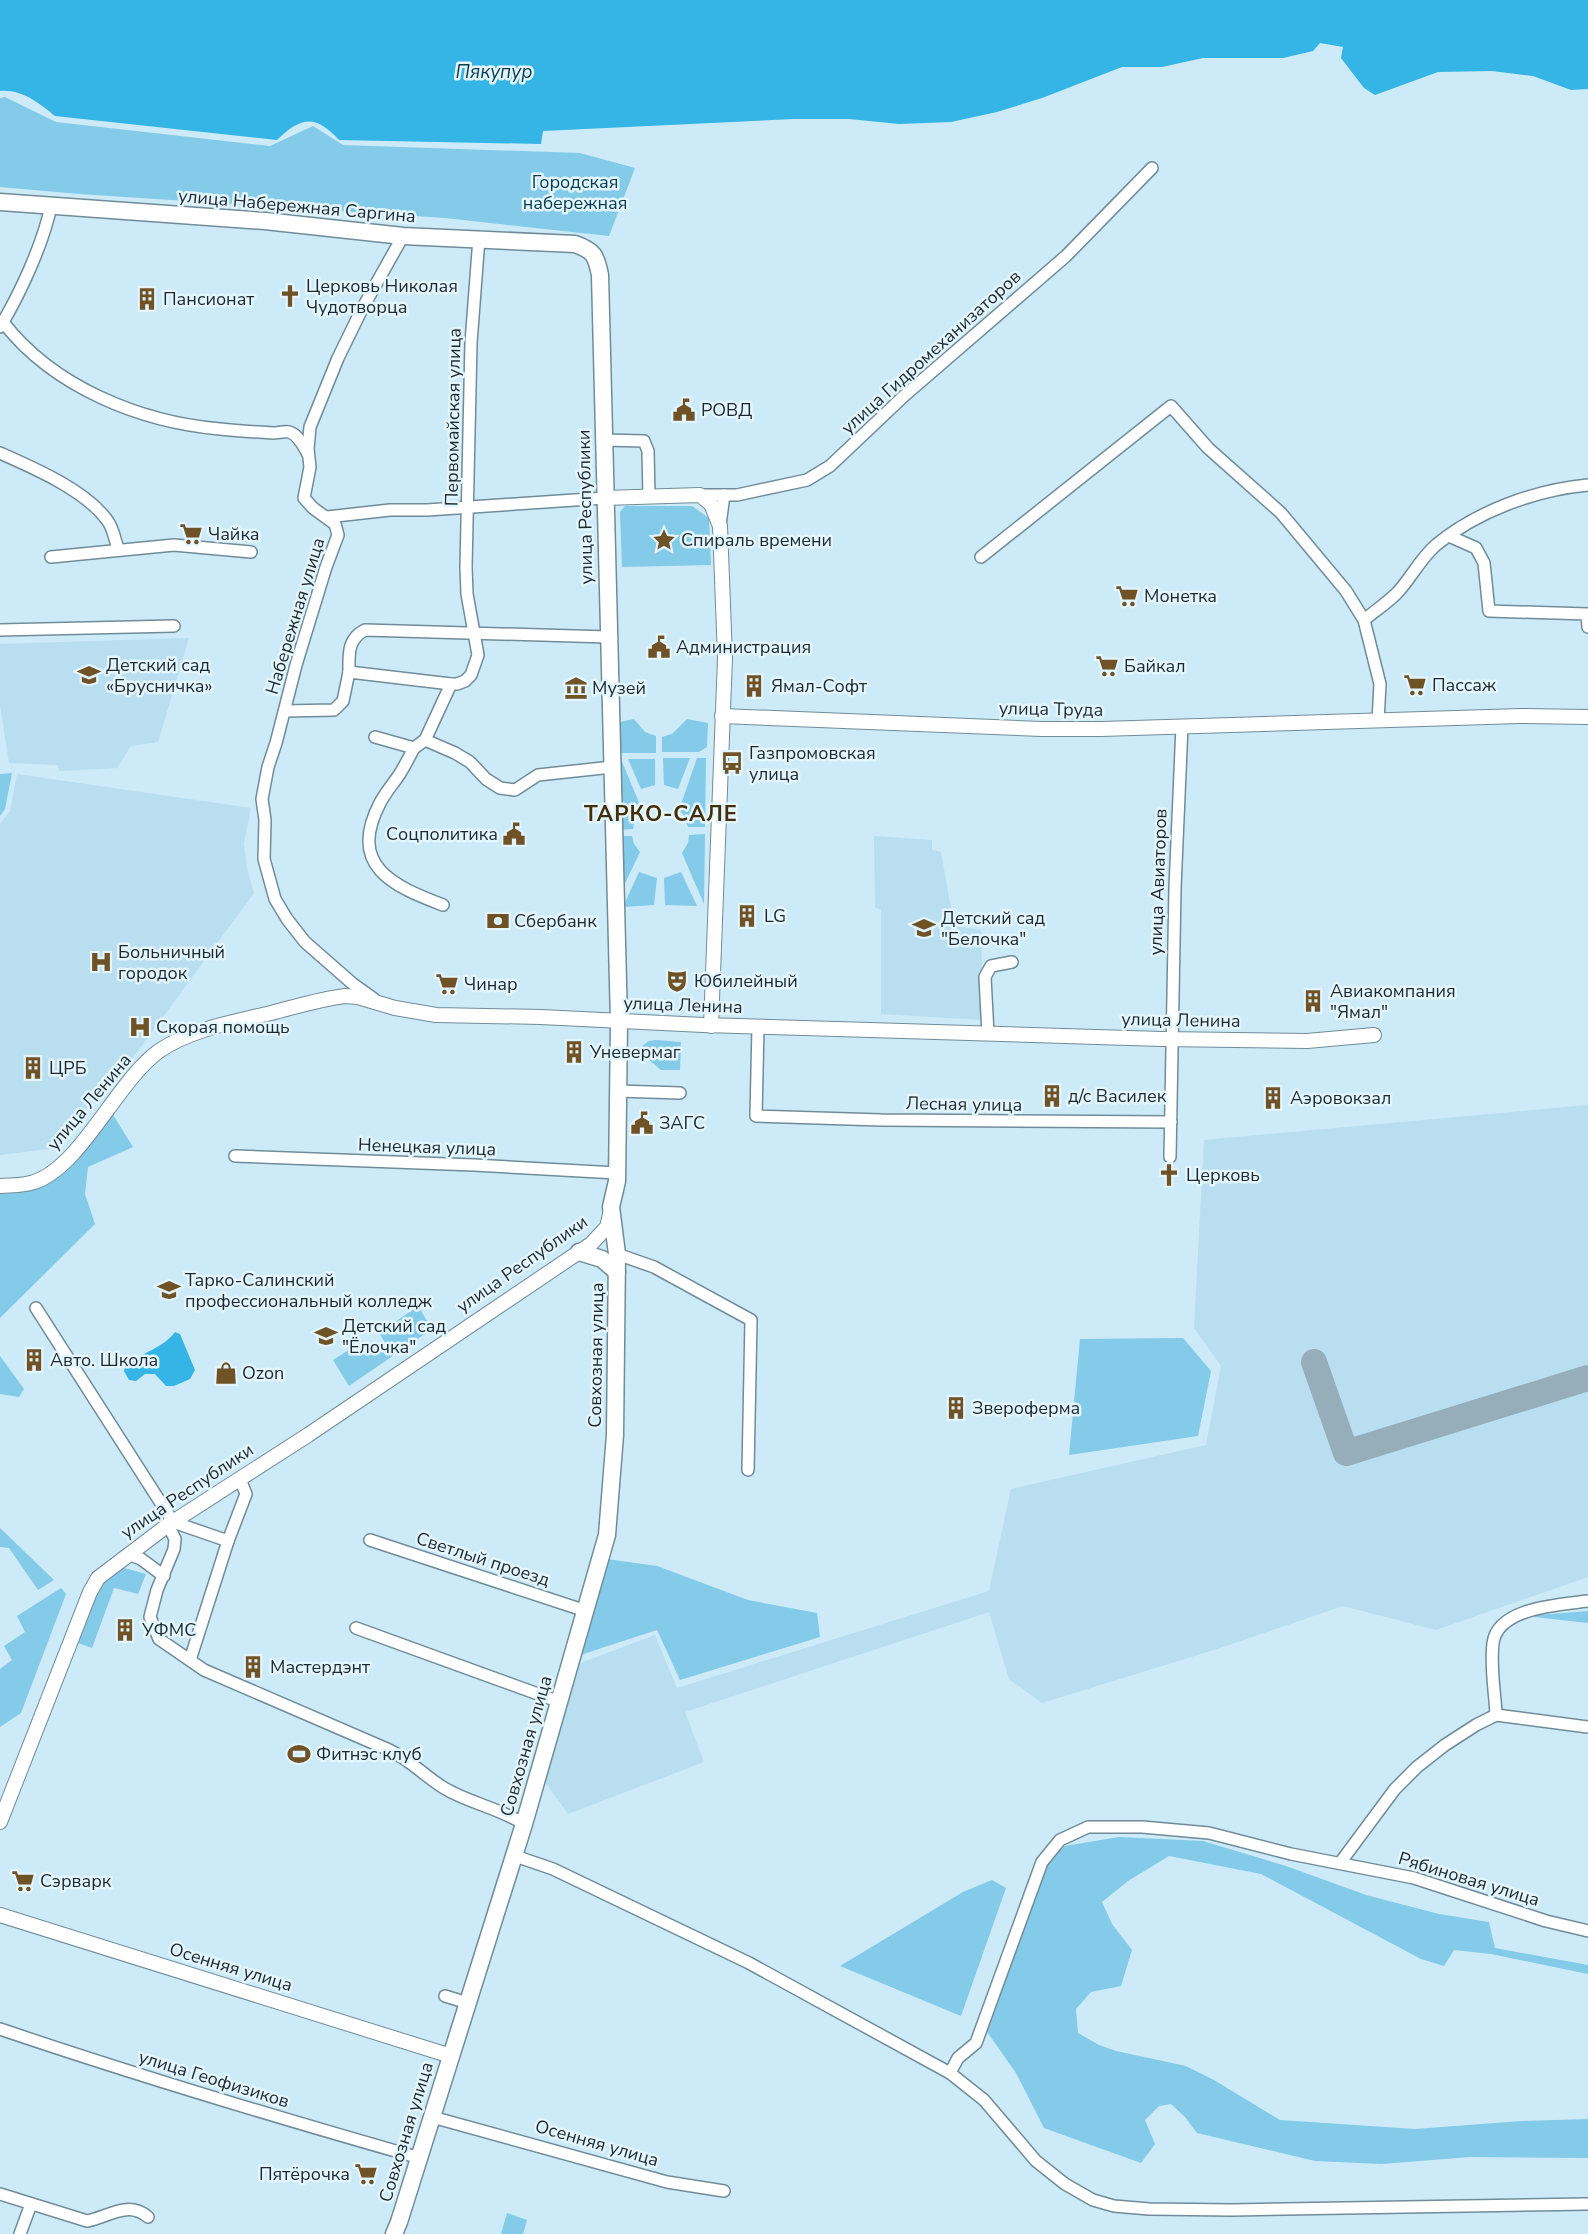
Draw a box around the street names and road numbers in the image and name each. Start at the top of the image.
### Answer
street label: улица Набережная Саргина [177,184,417,228]
street label: улица Гидромеханизаторов [836,265,1026,439]
street label: Первомайская улица [439,328,467,506]
street label: улица Республики [572,429,598,585]
street label: Набережная улица [260,535,330,697]
street label: улица Труда [999,696,1103,722]
street label: улица Авиаторов [1143,808,1173,956]
street label: улица Ленина [623,991,743,1019]
street label: улица Ленина [1121,1007,1241,1033]
street label: улица Ленина [41,1049,137,1155]
street label: Лесная улица [906,1091,1022,1117]
street label: Ненецкая улица [357,1133,497,1161]
street label: улица Республики [452,1210,592,1318]
street label: Совхозная улица [583,1282,609,1428]
street label: улица Республики [116,1438,258,1544]
street label: Светлый проезд [413,1526,553,1592]
street label: Совхозная улица [494,1673,558,1819]
street label: Рябиновая улица [1395,1846,1543,1912]
street label: Осенняя улица [167,1937,295,1997]
street label: улица Геофизиков [136,2045,292,2113]
street label: Совхозная улица [373,2059,439,2205]
street label: Осенняя улица [532,2114,662,2172]

